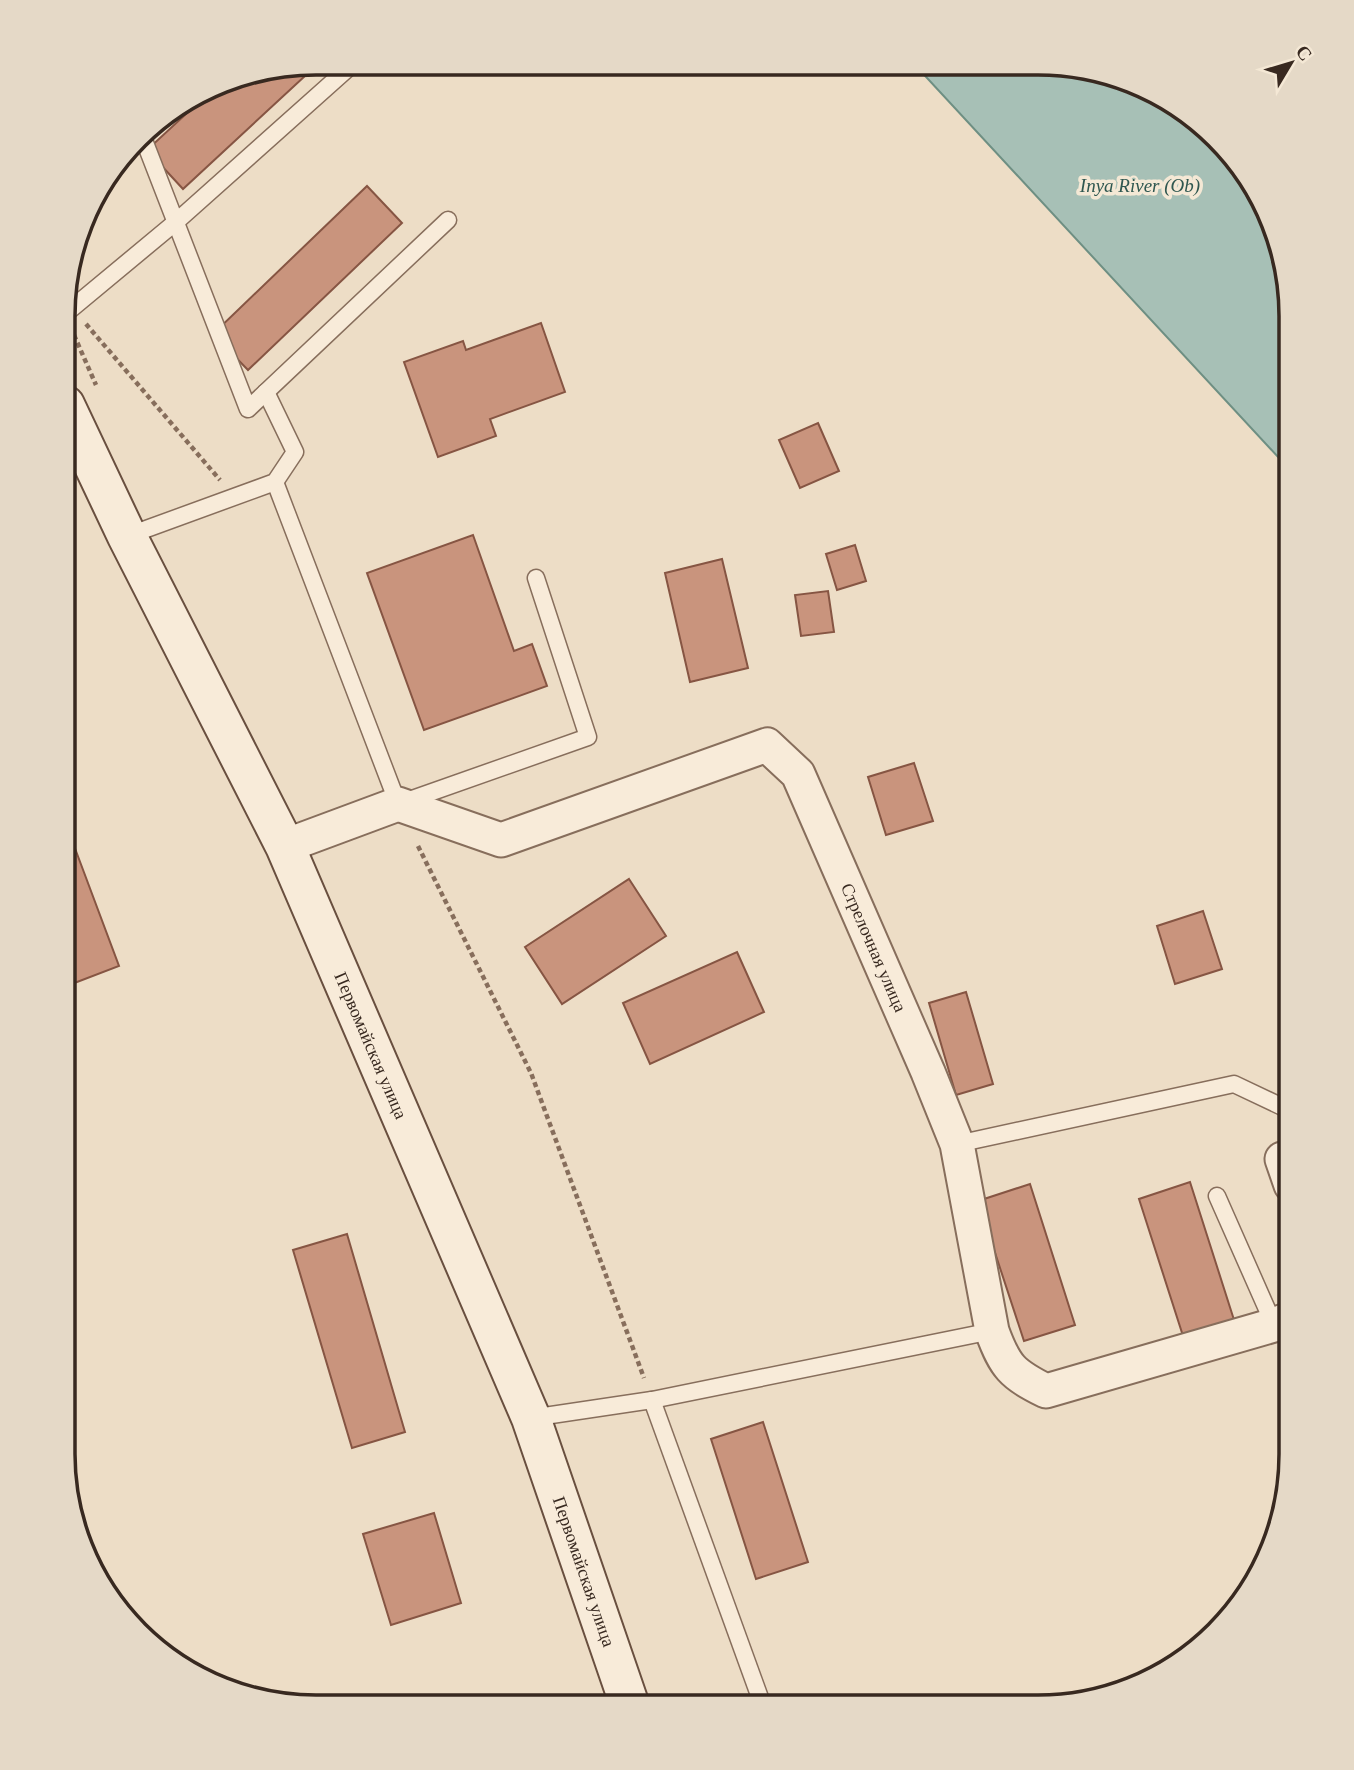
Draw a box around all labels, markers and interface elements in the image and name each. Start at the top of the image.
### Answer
north arrow [1256,28,1326,98]
text: С [1292,41,1317,65]
water label: Inya River (Ob) [1079,175,1200,197]
street label: Стрелочная улица [837,880,911,1015]
street label: Первомайская улица [330,969,411,1122]
street label: Первомайская улица [549,1494,619,1649]

